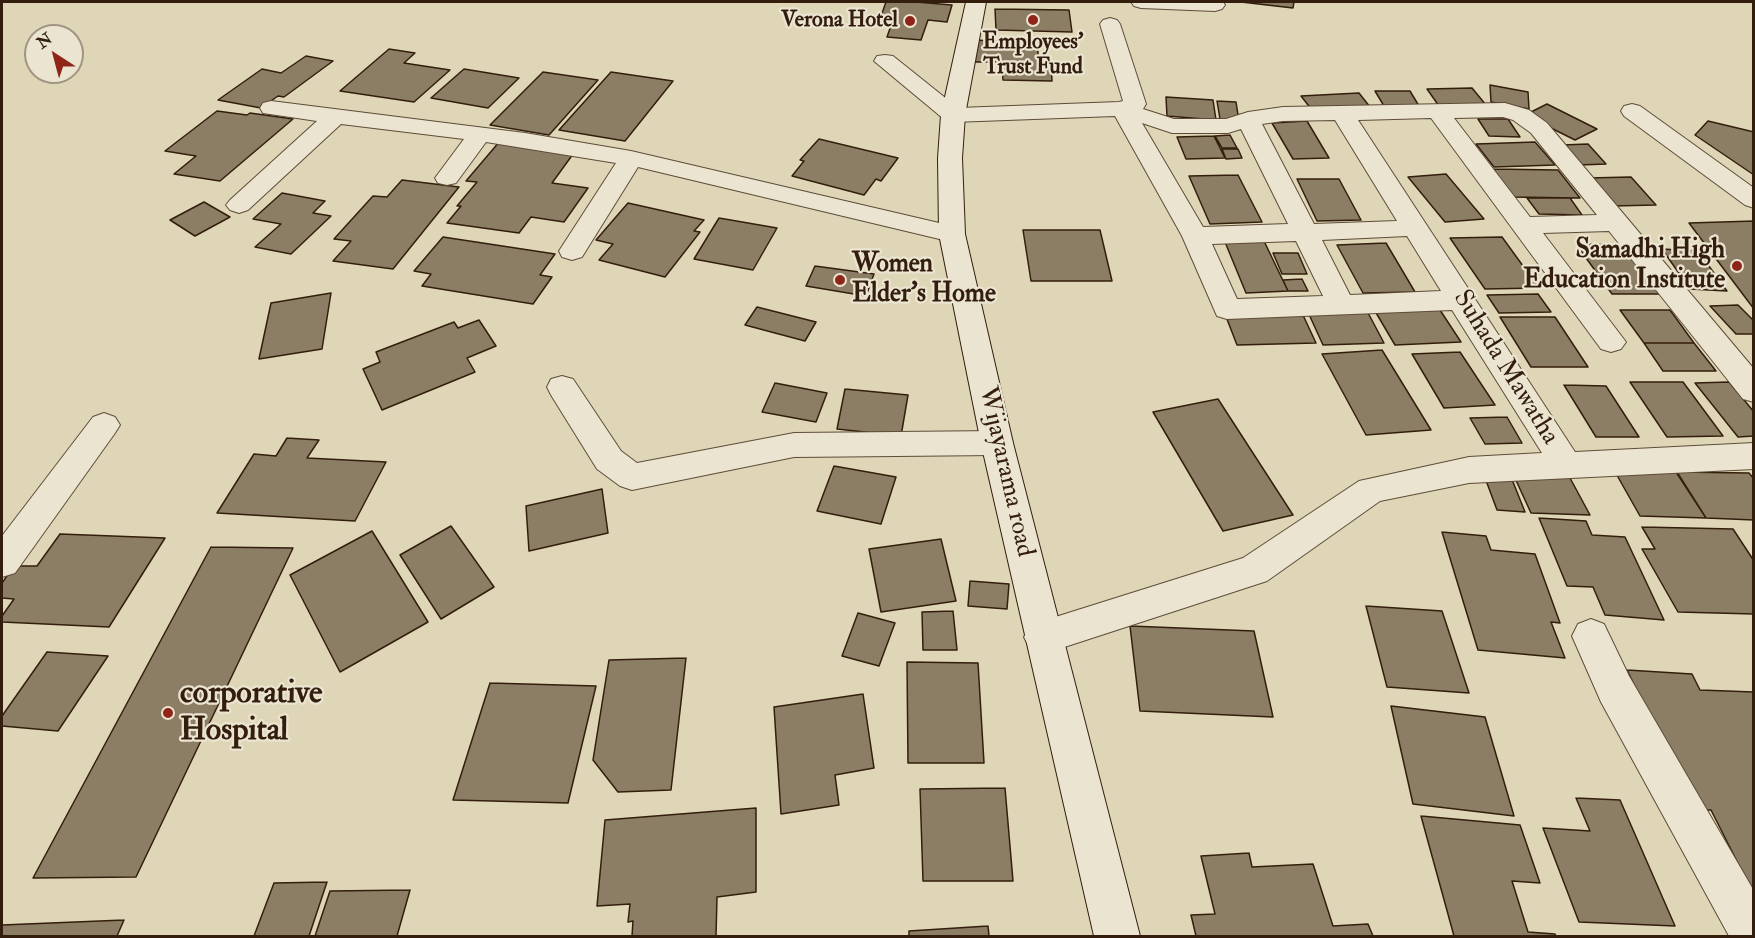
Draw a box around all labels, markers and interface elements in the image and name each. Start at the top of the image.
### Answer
place label: Verona Hotel [781,8,898,34]
marker: Employees' Trust Fund [1026,13,1040,27]
marker: Verona Hotel [903,14,917,28]
north arrow [24,24,84,84]
text: N [33,29,56,53]
place label: Employees' Trust Fund [983,30,1083,82]
place label: Samadhi High Education Institute [1523,235,1725,296]
place label: Women Elder's Home [852,249,996,310]
marker: Samadhi High Education Institute [1730,259,1744,273]
marker: Women Elder's Home [833,273,847,287]
street label: Suhada Mawatha [1445,285,1565,451]
street label: Wijayarama road [970,384,1040,560]
place label: corporative Hospital [180,676,322,751]
marker: corporative Hospital [161,706,175,720]

